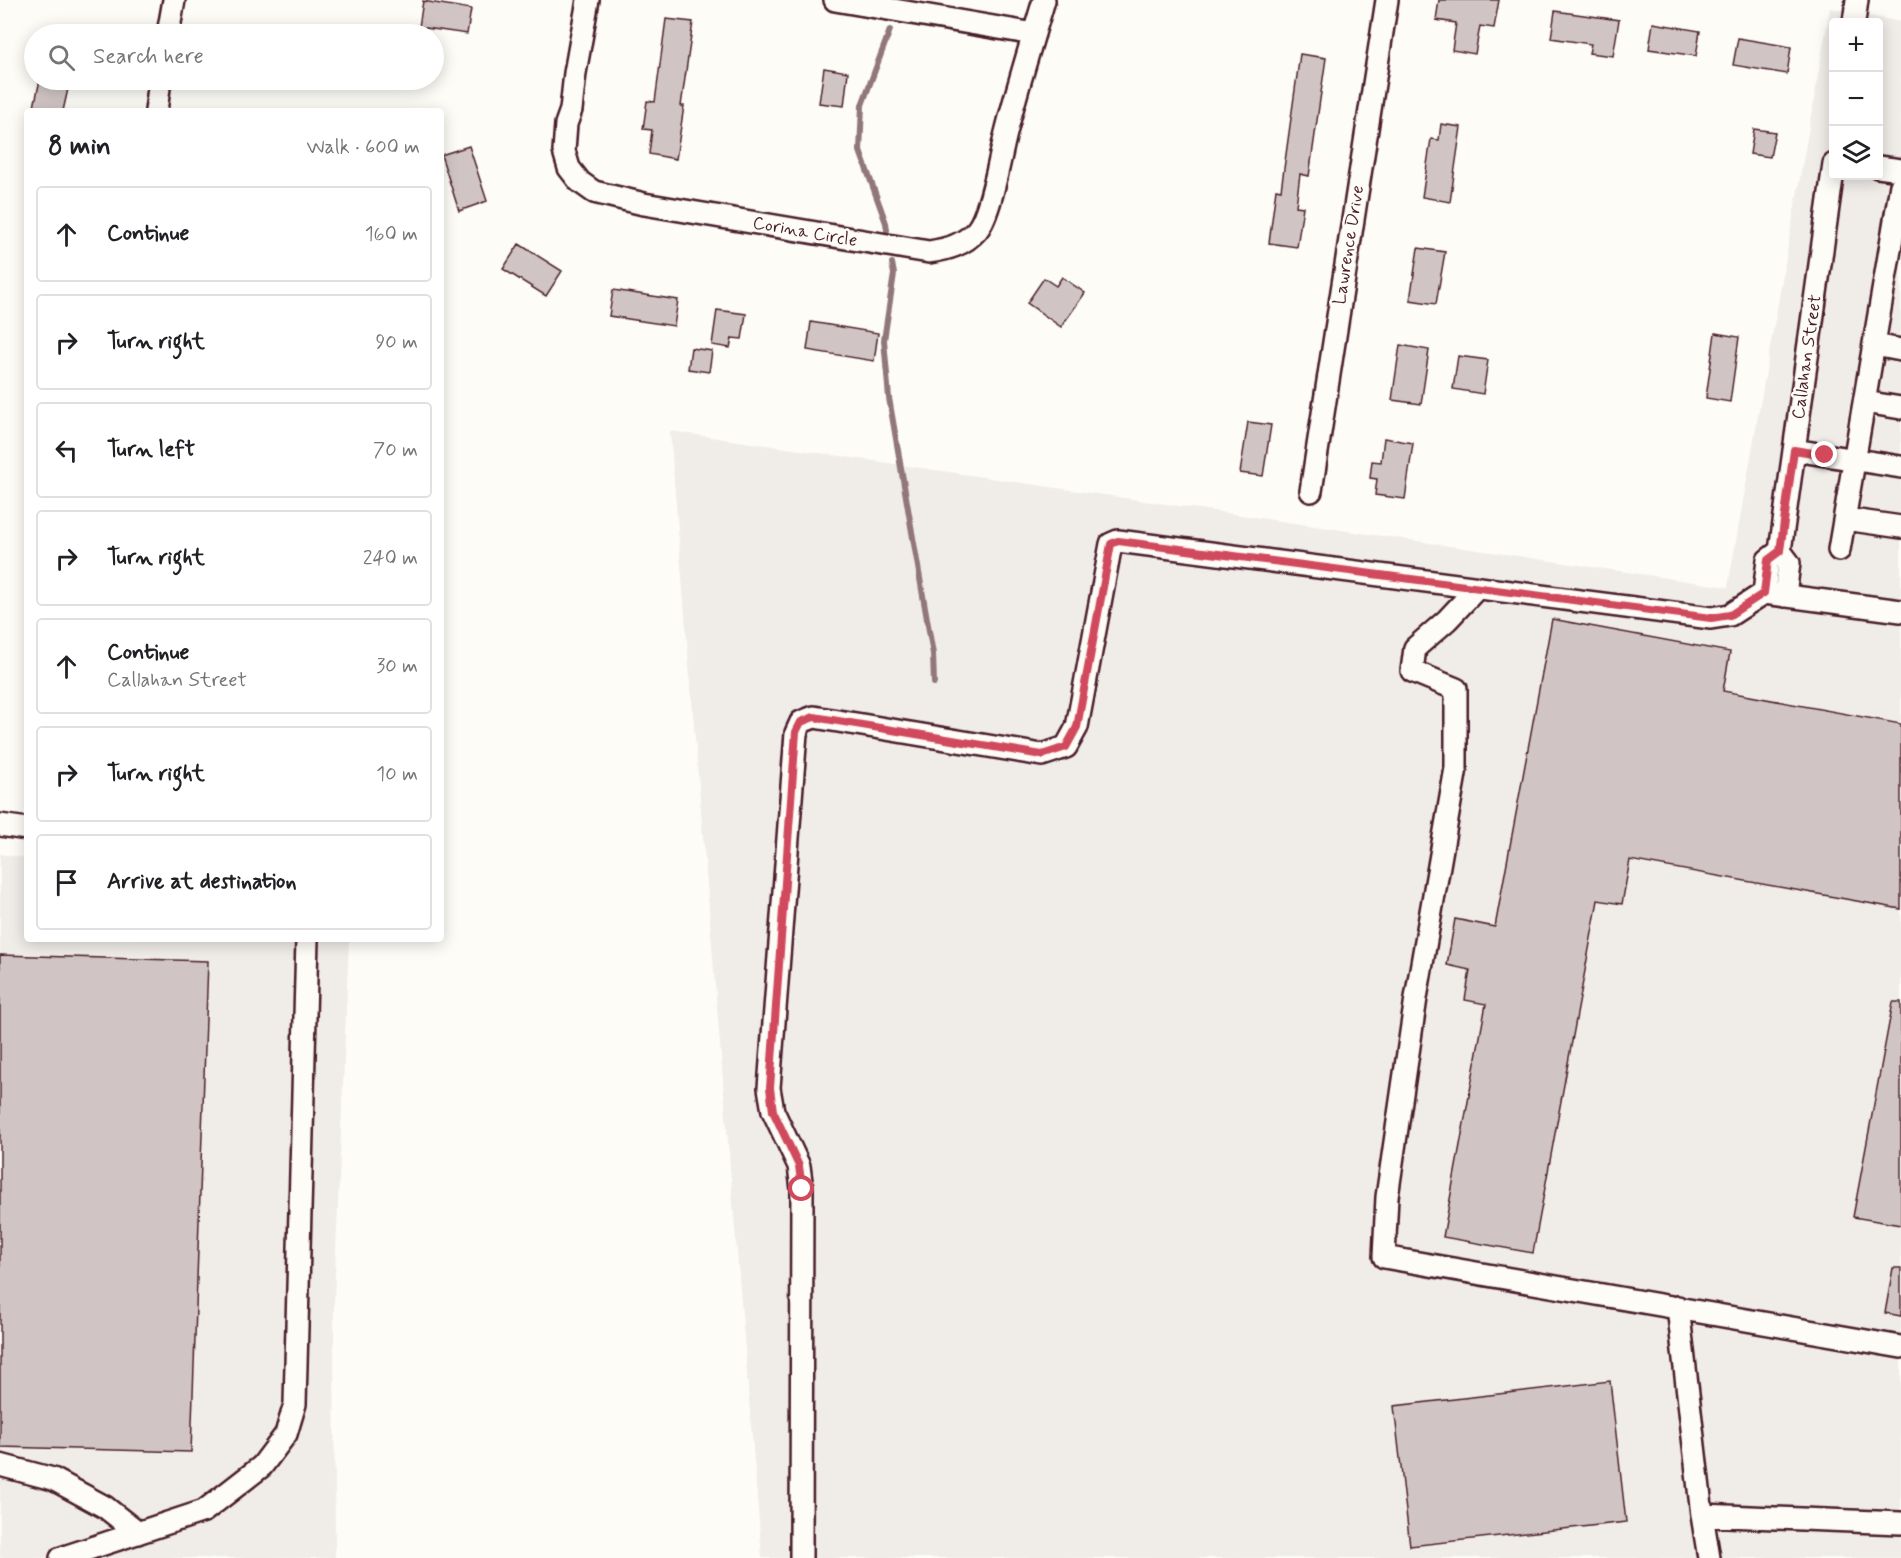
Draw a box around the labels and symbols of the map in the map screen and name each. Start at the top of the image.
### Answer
street label: Lawrence Drive [1328,184,1370,306]
street label: Corina Circle [751,211,859,253]
street label: Callahan Street [1786,293,1828,421]
route end [1811,441,1837,467]
route start [788,1175,814,1201]

